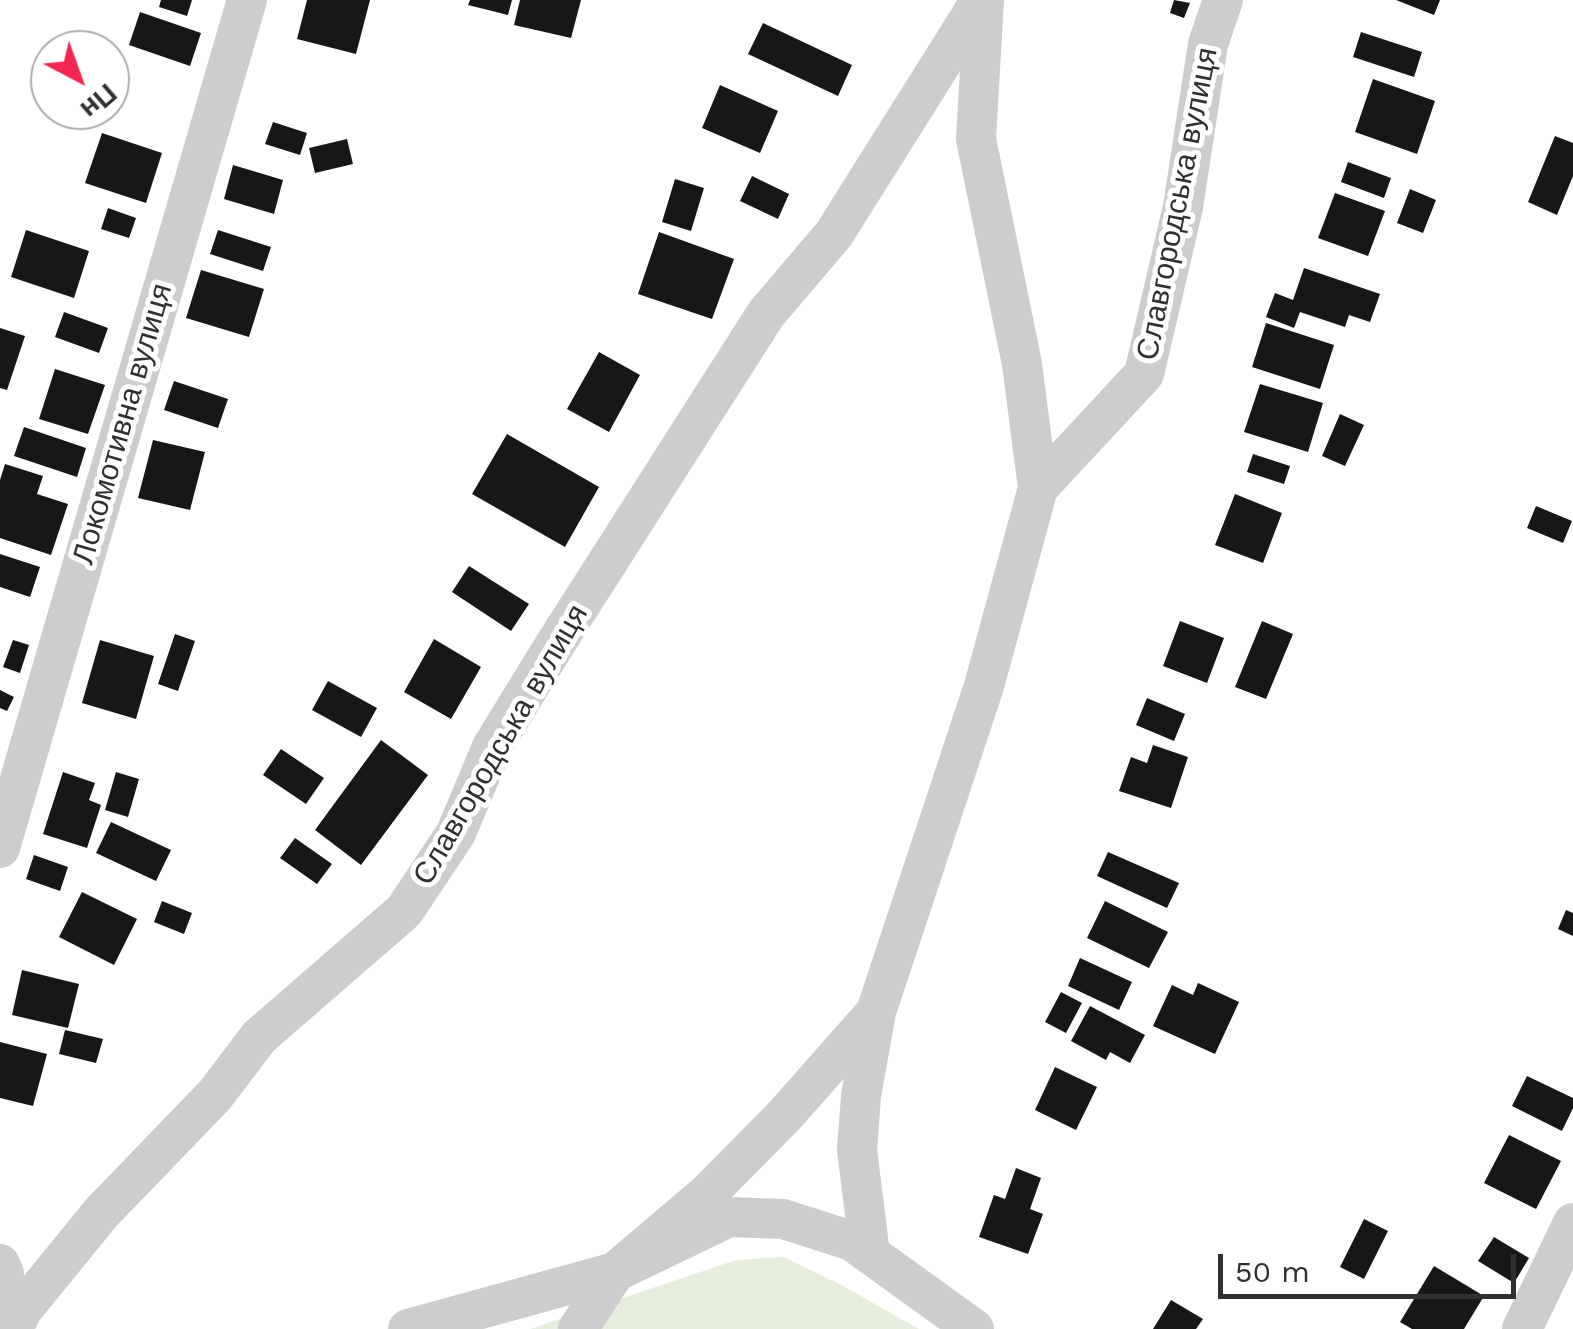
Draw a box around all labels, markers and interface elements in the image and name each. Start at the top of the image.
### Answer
north arrow [30,30,130,130]
street label: Славгородська вулиця [1130,45,1226,363]
text: Пн [74,77,124,126]
street label: Локомотивна вулиця [66,279,180,569]
street label: Славгородська вулиця [406,598,596,892]
scale bar [1223,1234,1520,1296]
text: 50 m [1235,1254,1310,1289]

